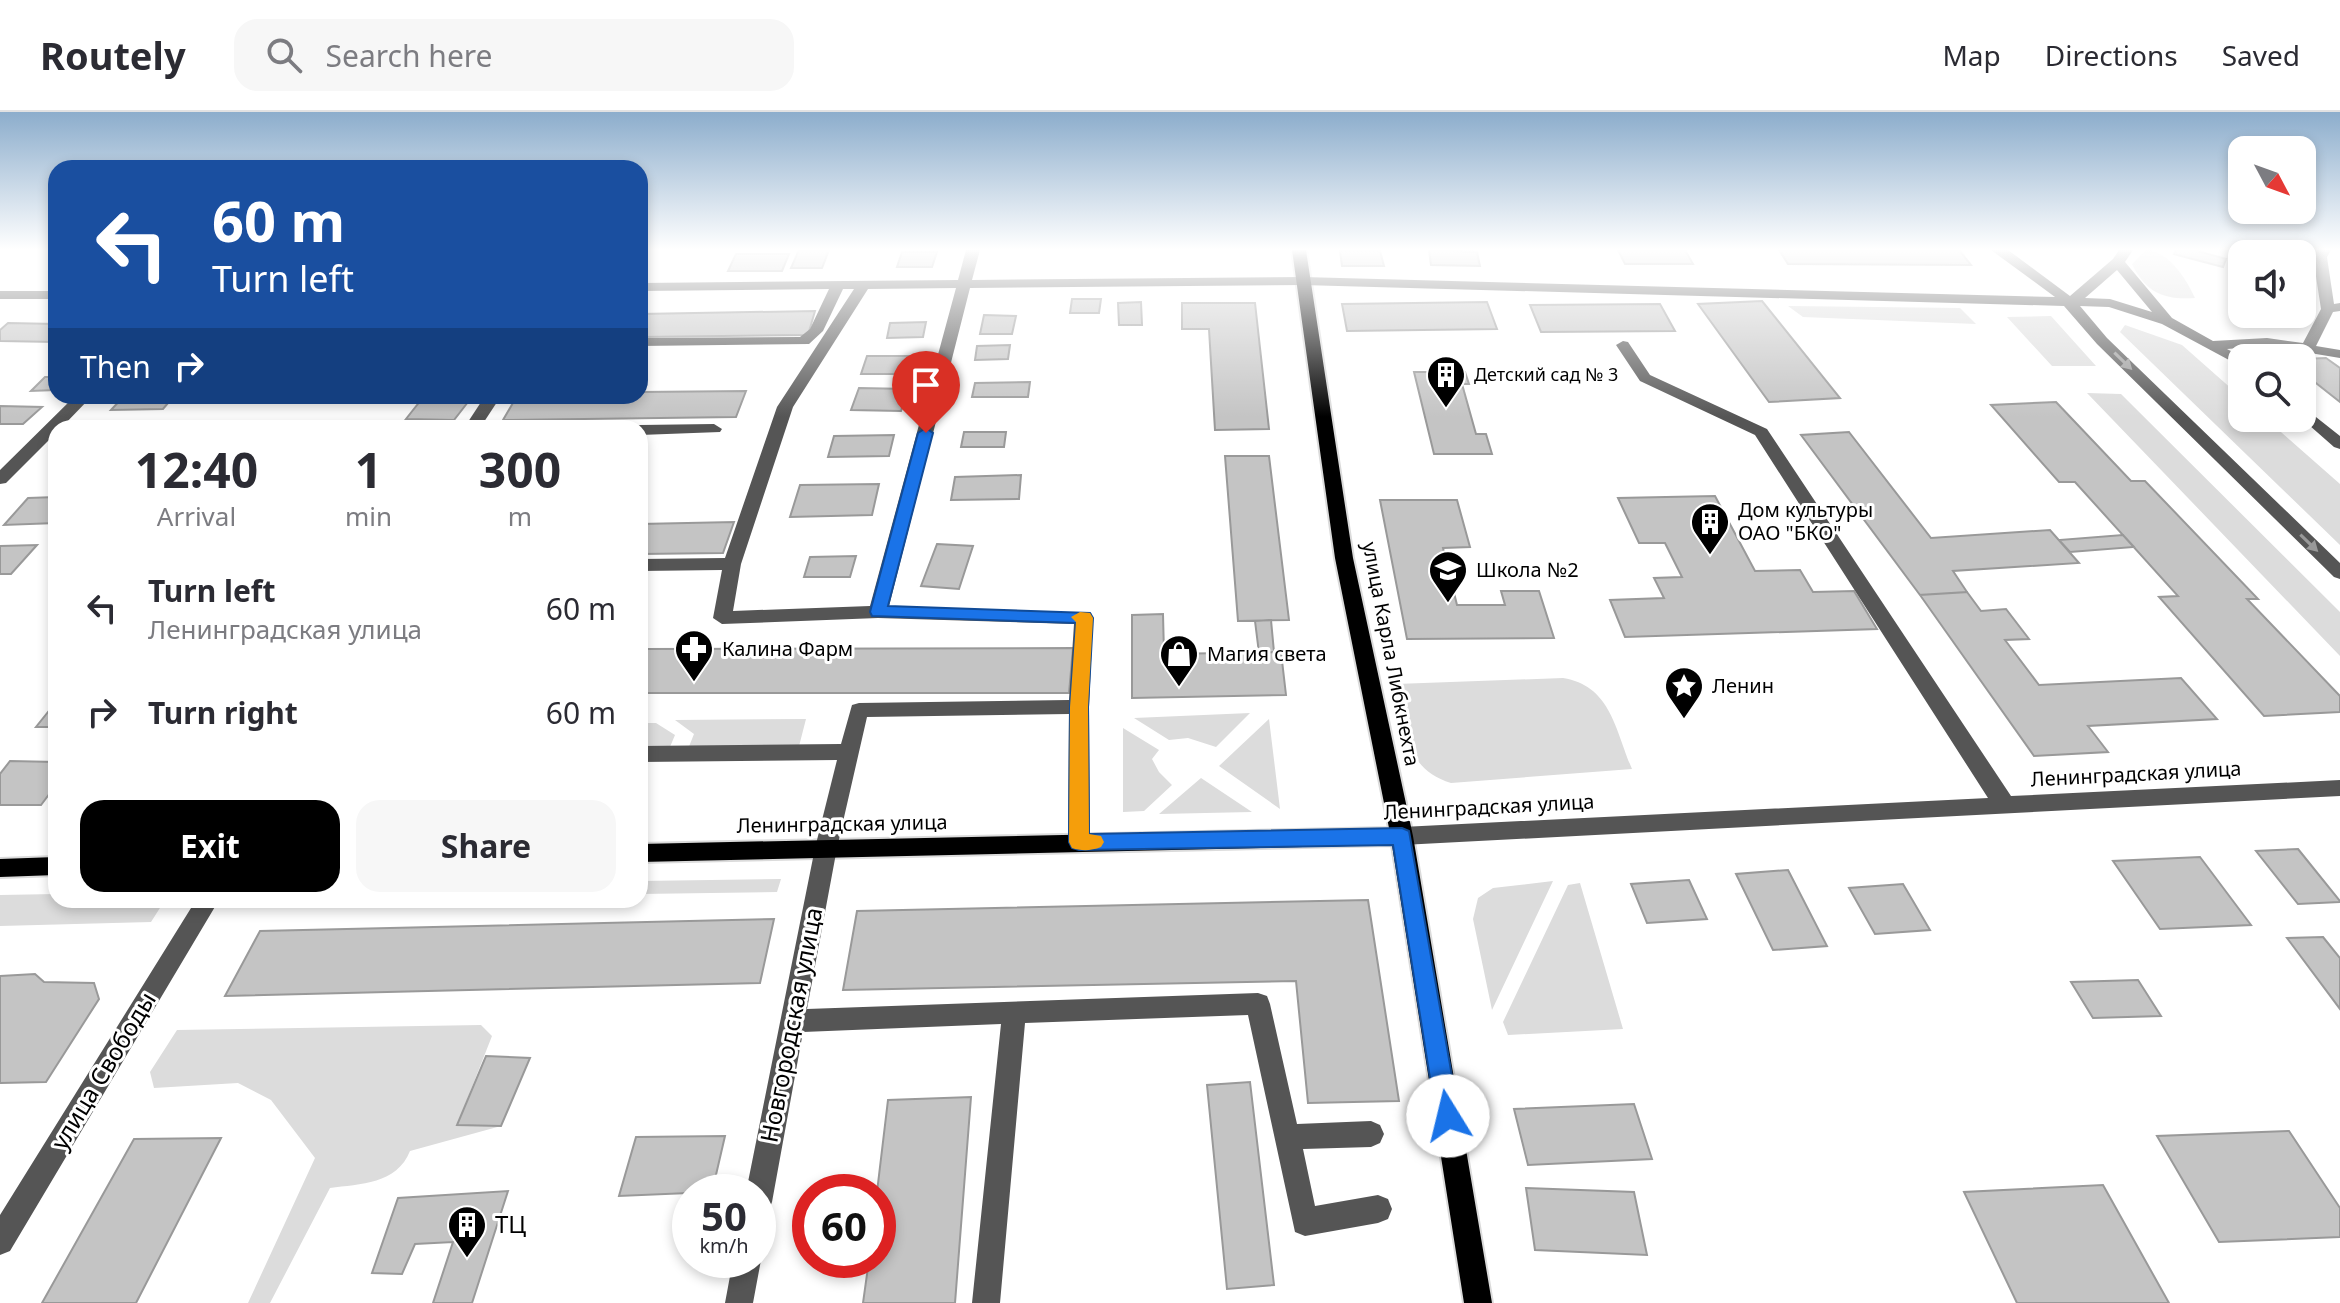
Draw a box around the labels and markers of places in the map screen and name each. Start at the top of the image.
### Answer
pin [892,351,960,433]
building icon: Детский сад № 3 [1425,354,1467,409]
place label: Детский сад № 3 [1474,362,1618,386]
place label: Дом культуры ОАО "БКО" [1738,496,1873,546]
building icon: Дом культуры ОАО "БКО" [1689,501,1731,556]
school or university icon: Школа №2 [1427,549,1469,604]
place label: Школа №2 [1476,556,1579,583]
pharmacy icon: Калина Фарм [673,628,715,683]
shop icon: Магия света [1158,633,1200,688]
place label: Калина Фарм [722,635,853,662]
place label: Магия света [1207,640,1327,667]
place icon: Ленин [1663,665,1705,720]
place label: Ленин [1712,672,1774,699]
building icon: ТЦ [446,1204,488,1259]
place label: ТЦ [495,1207,526,1240]

